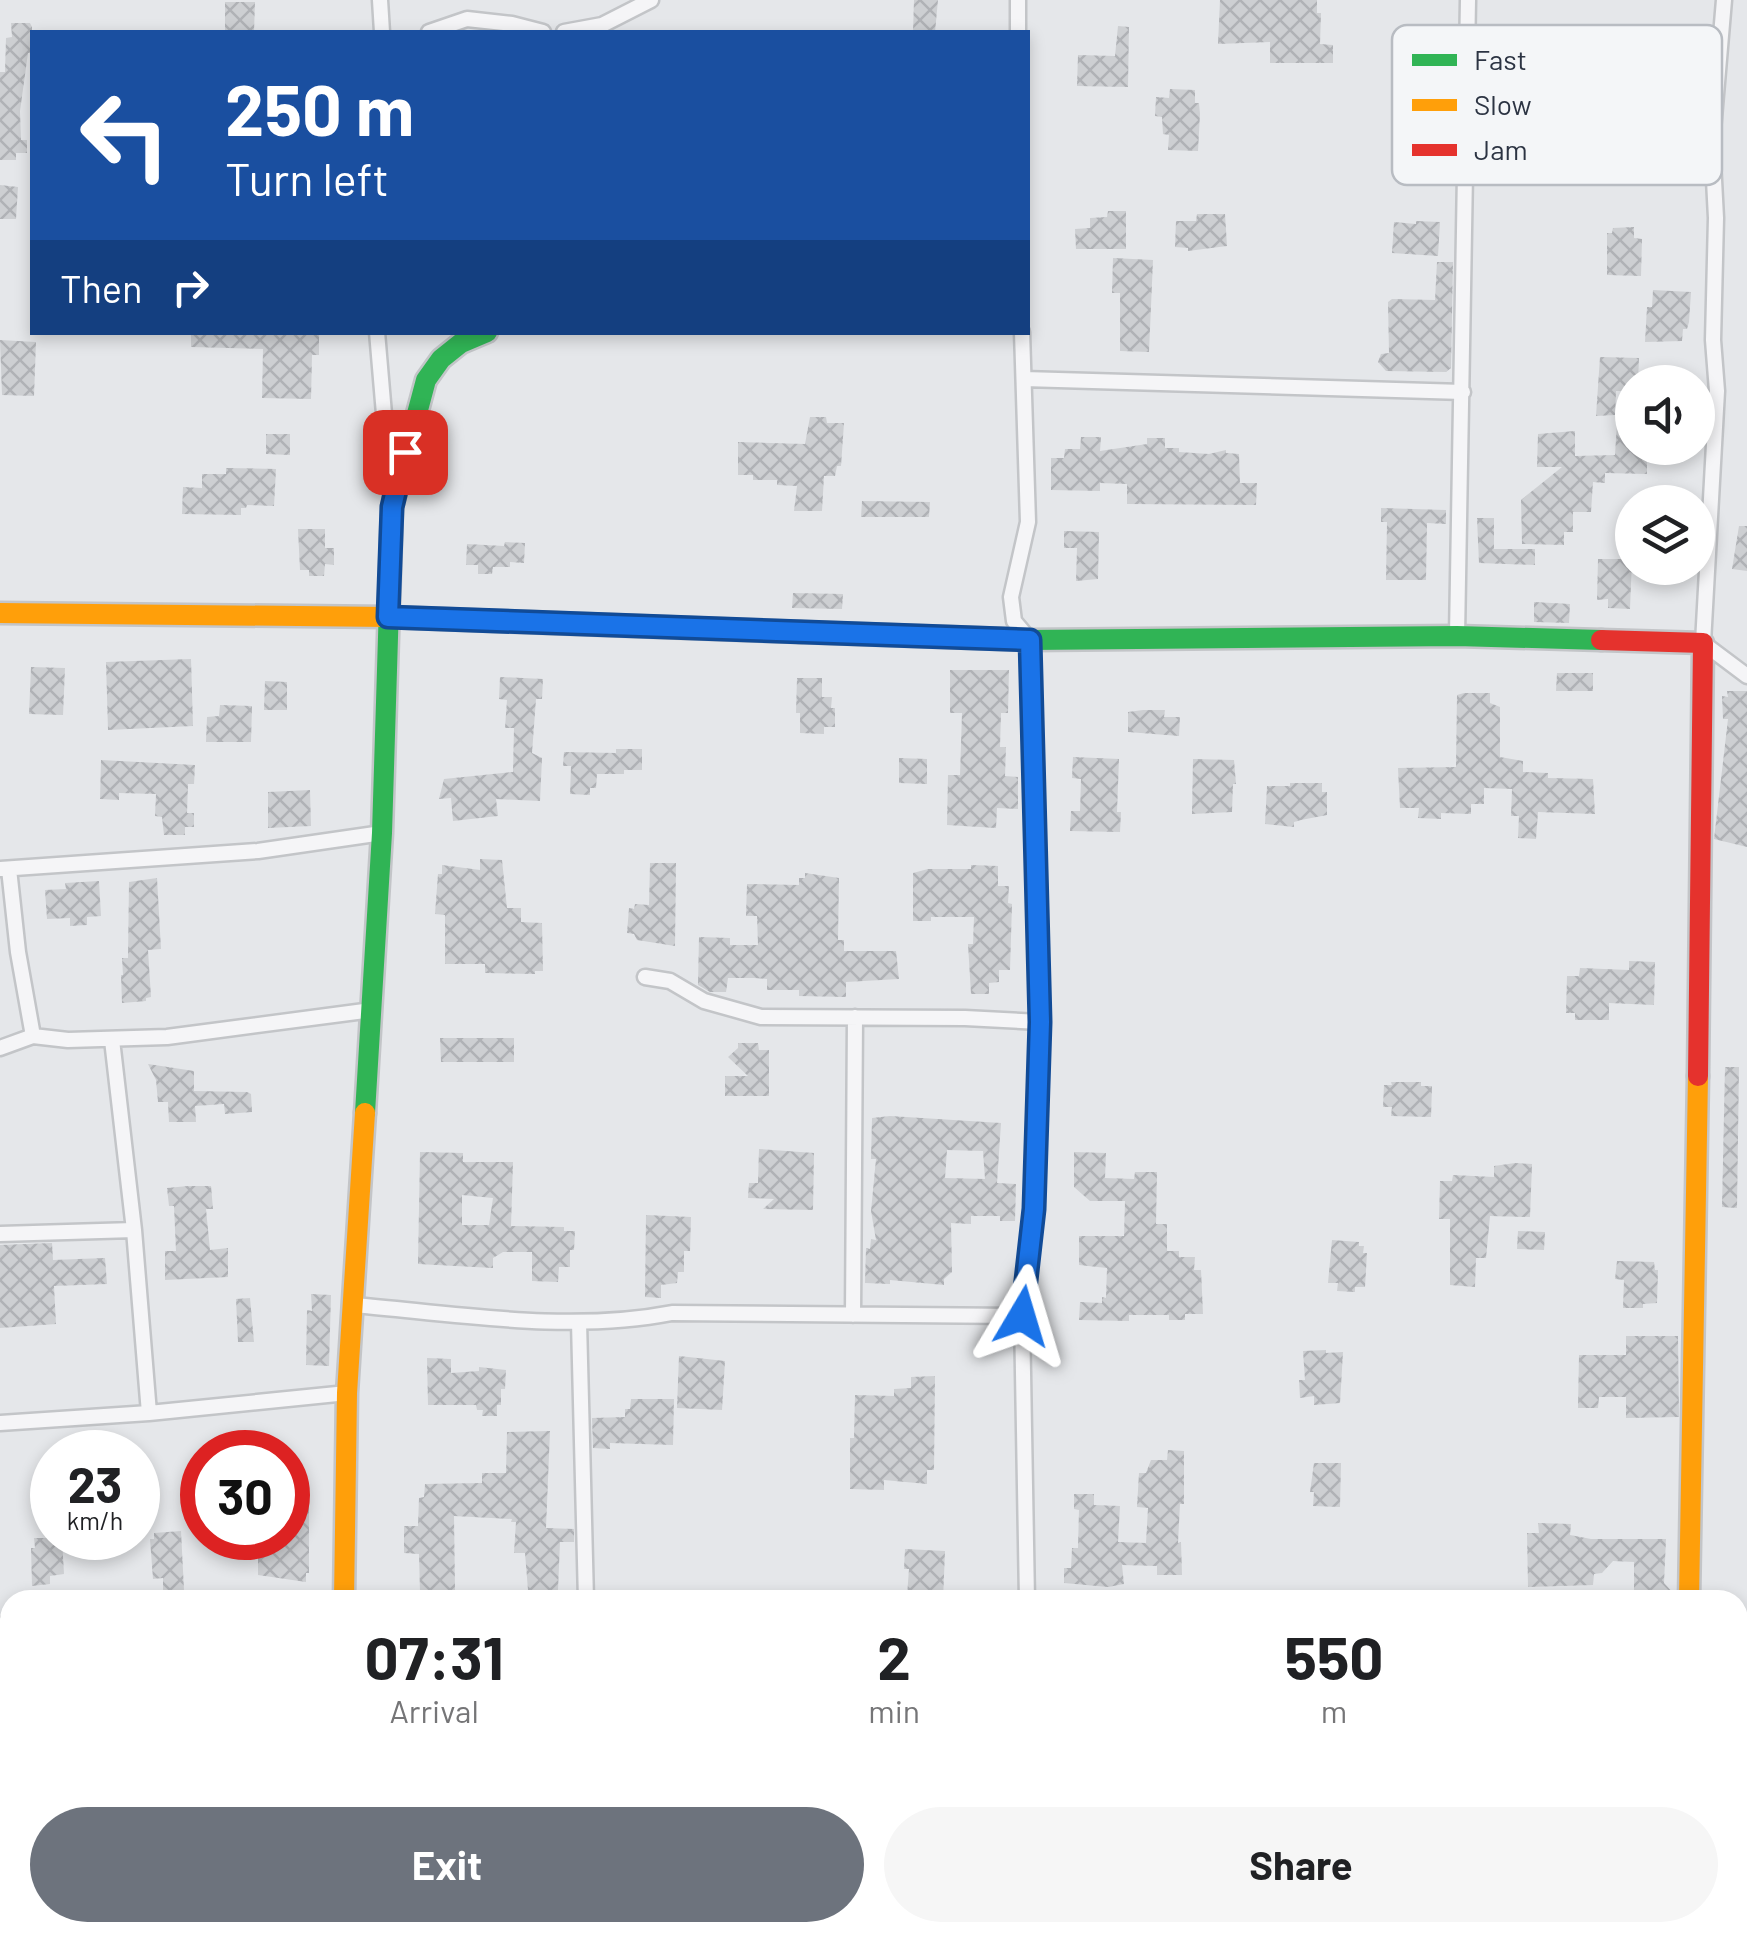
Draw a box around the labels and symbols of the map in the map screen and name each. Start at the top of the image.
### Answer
legend [1392,25,1722,185]
text: Fast [1474,42,1527,76]
text: Slow [1474,87,1532,121]
text: Jam [1474,132,1528,166]
pin [363,410,448,495]
position arrow [970,1264,1074,1368]
speed limit sign: 30 [180,1430,310,1560]

